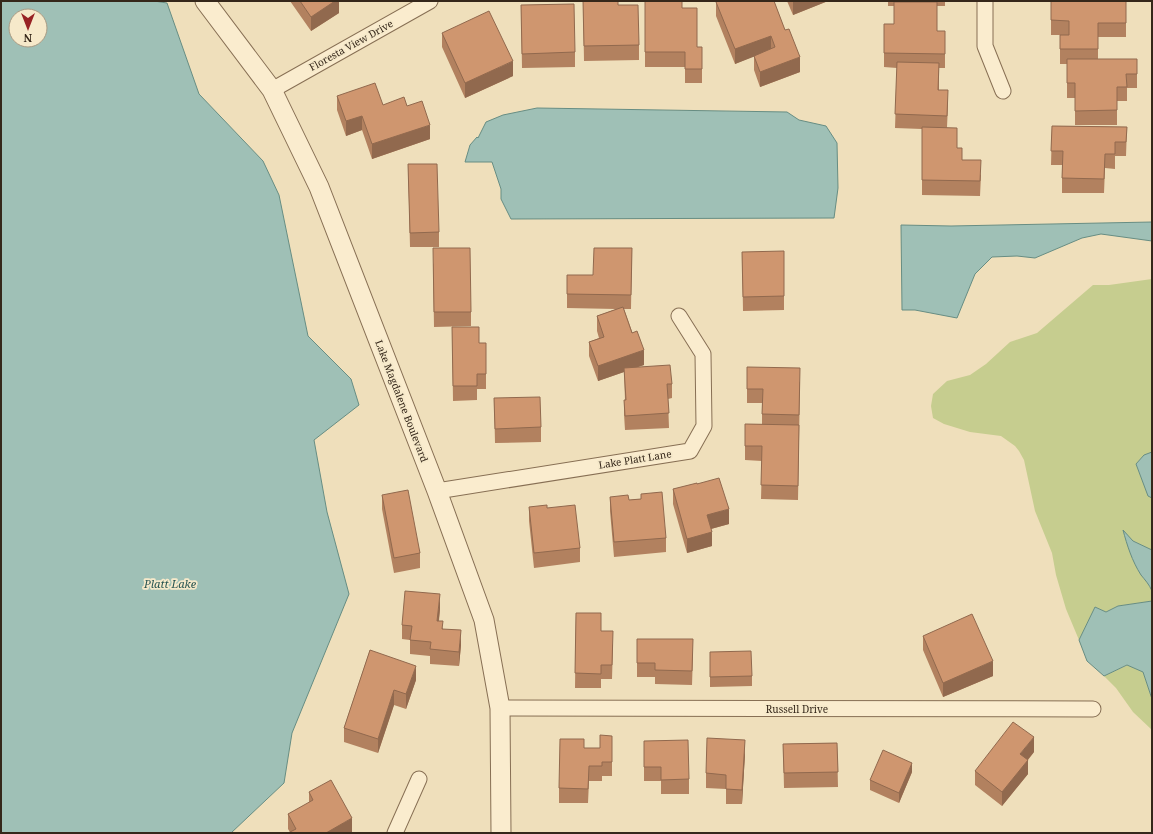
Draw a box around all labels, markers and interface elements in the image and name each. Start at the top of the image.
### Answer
north arrow [8,8,48,48]
street label: Floresta View Drive [307,16,395,74]
text: N [23,31,32,46]
street label: Lake Magdalene Boulevard [372,338,432,464]
street label: Lake Platt Lane [598,446,672,472]
water label: Platt Lake [143,576,197,591]
street label: Russell Drive [766,702,828,716]

